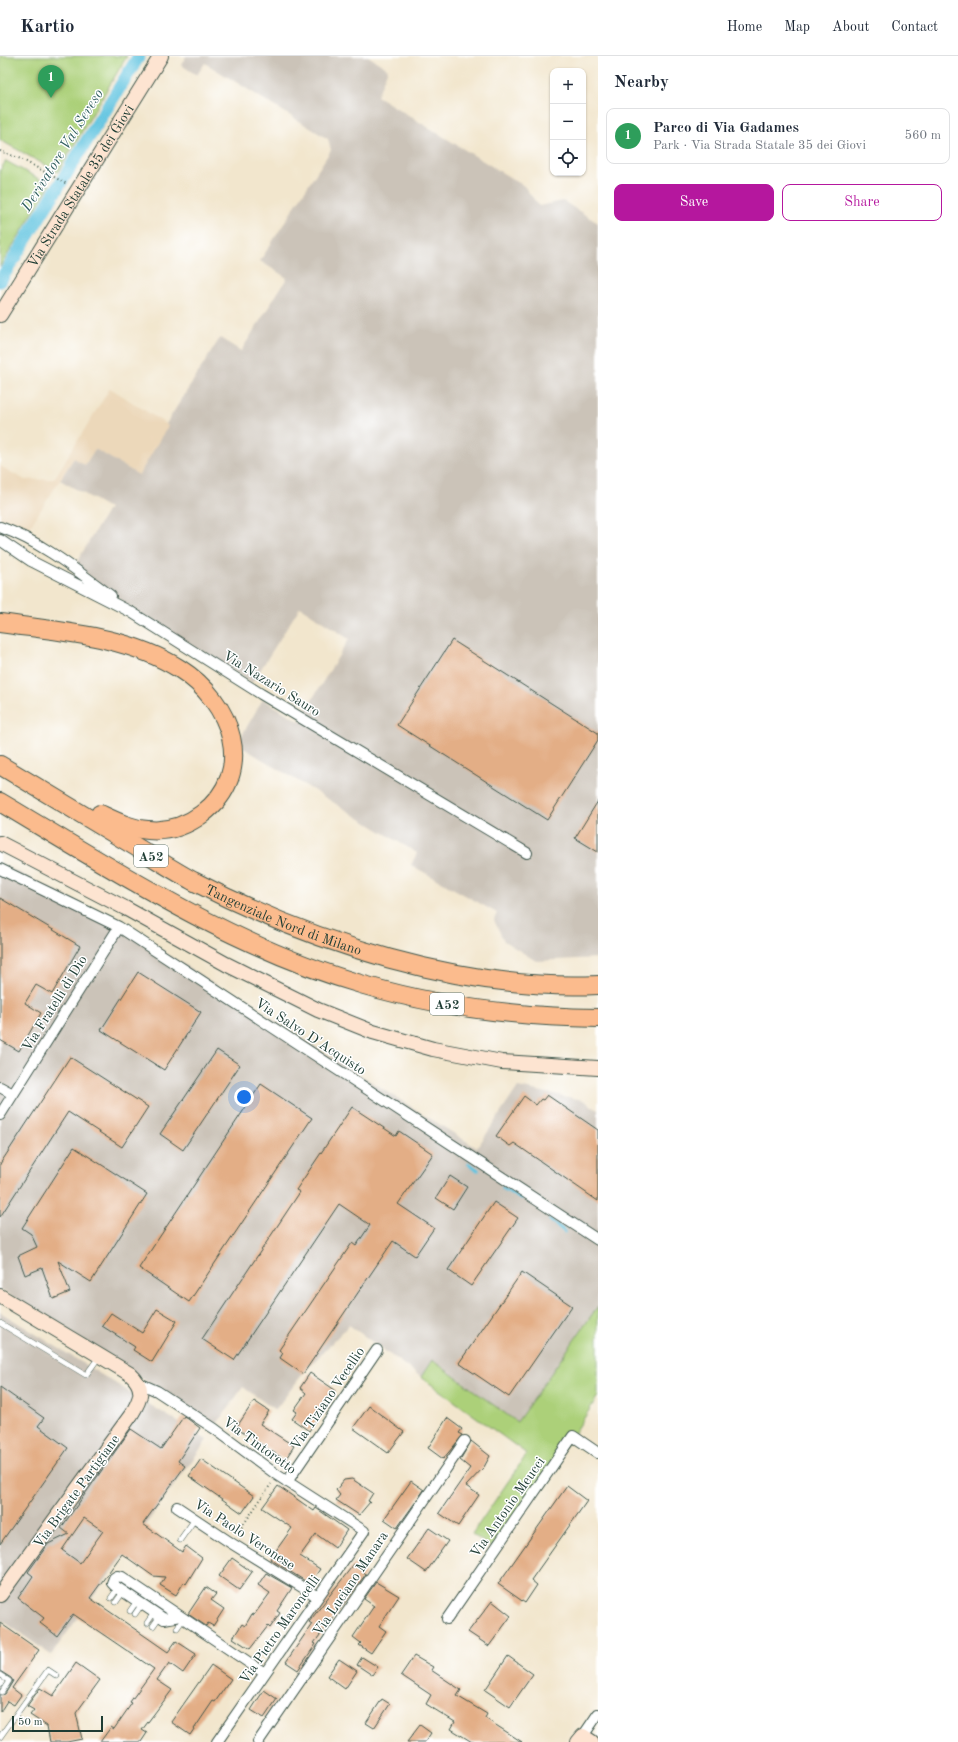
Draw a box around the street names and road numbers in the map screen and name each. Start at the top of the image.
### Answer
street label: Via Strada Statale 35 dei Giovi [25,102,137,270]
street label: Via Nazario Sauro [220,648,323,719]
road number: A52 [134,845,168,867]
street label: Tangenziale Nord di Milano [203,883,363,958]
street label: Via Fratelli di Dio [20,953,90,1054]
road number: A52 [430,993,464,1015]
street label: Via Salvo D'Acquisto [253,996,368,1078]
street label: Via Tiziano Vecellio [288,1345,367,1452]
street label: Via Tintoretto [220,1415,299,1477]
street label: Via Brigate Partigiane [31,1432,123,1551]
street label: Via Antonio Meucci [468,1455,548,1560]
street label: Via Paolo Veronese [191,1497,297,1573]
street label: Via Luciano Manara [311,1529,391,1638]
street label: Via Pietro Maroncelli [237,1573,323,1686]

